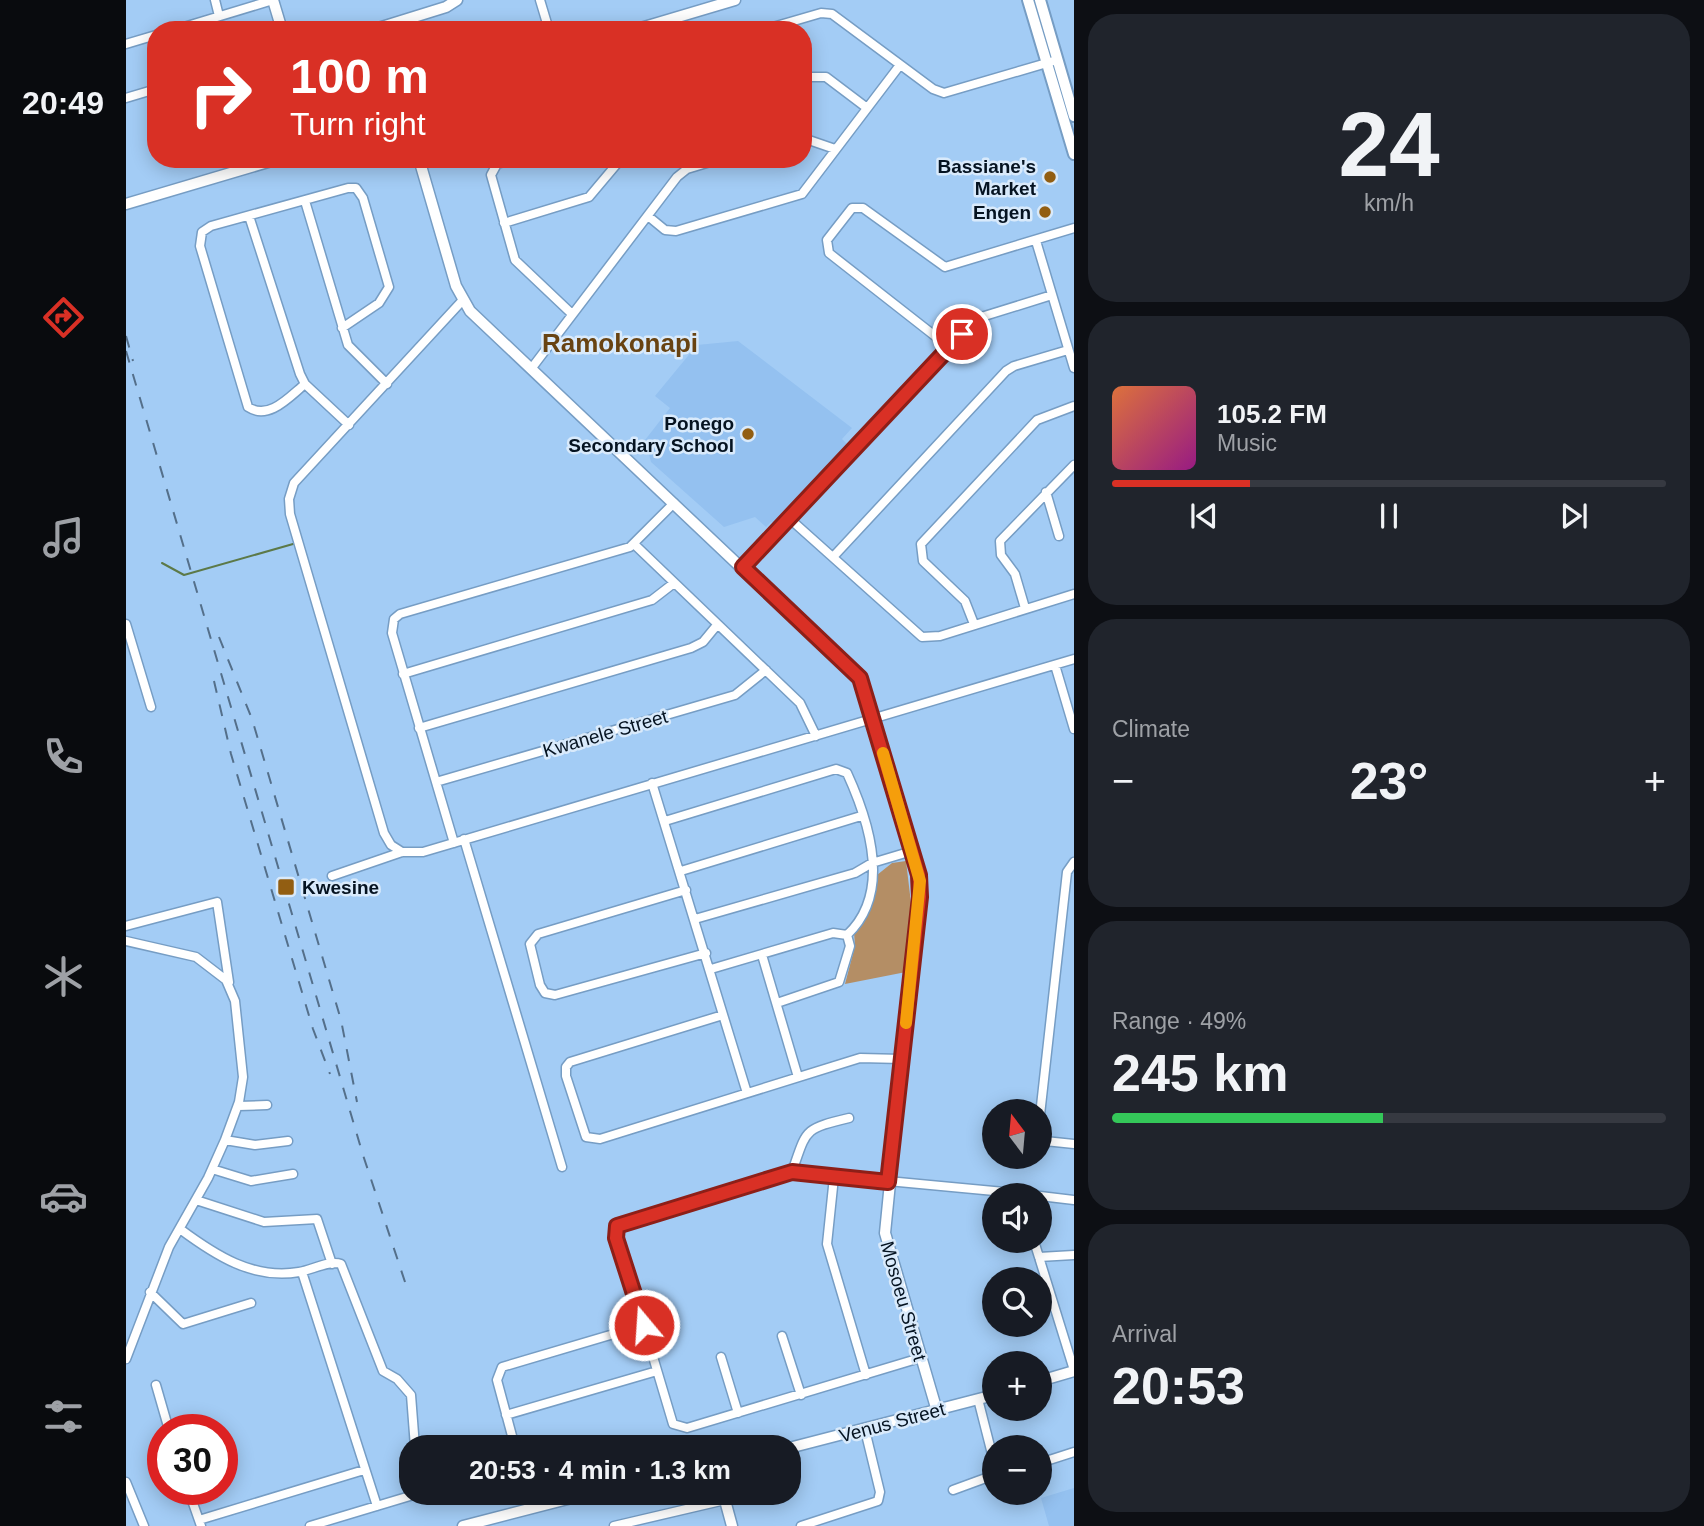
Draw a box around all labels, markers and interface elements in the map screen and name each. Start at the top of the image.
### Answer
icon: right [175,49,266,140]
text: 100 m [290,49,429,103]
text: 20:49 [22,85,104,121]
text: 24 [1338,94,1440,195]
text: Turn right [290,106,426,142]
place label: Bassiane's Market [937,156,1037,199]
marker: Bassiane's Market [1042,169,1058,185]
text: km/h [1364,190,1414,216]
place label: Engen [973,202,1031,223]
marker: Engen [1037,204,1053,220]
icon: directions [39,293,88,342]
pin [932,304,992,364]
icon: arrive [943,315,981,353]
district label: Ramokonapi [542,328,698,358]
text: 105.2 FM [1217,399,1327,429]
place label: Ponego Secondary School [568,413,734,456]
marker: Ponego Secondary School [740,426,756,442]
text: Music [1217,430,1277,456]
icon: previous [1185,497,1223,535]
icon: pause [1370,497,1408,535]
icon: next [1555,497,1593,535]
icon: music [39,513,88,562]
street label: Kwanele Street [540,705,671,761]
text: Climate [1112,716,1190,742]
icon: phone [39,732,88,781]
text: 23° [1350,752,1428,810]
text: − [1112,760,1134,802]
text: + [1644,760,1666,802]
marker: Kwesine [276,877,296,897]
place label: Kwesine [302,877,379,898]
icon: climate [39,952,88,1001]
text: Range · 49% [1112,1008,1246,1034]
text: 245 km [1112,1044,1288,1102]
north arrow [982,1099,1052,1169]
map controls [982,1099,1052,1505]
icon: car [39,1172,88,1221]
button: sound [982,1183,1052,1253]
street label: Mosoeu Street [876,1239,931,1364]
button: search [982,1267,1052,1337]
position arrow [607,1288,681,1362]
text: Arrival [1112,1321,1177,1347]
button: + [982,1351,1052,1421]
text: 20:53 [1112,1357,1245,1415]
icon: filters [39,1392,88,1441]
street label: Venus Street [837,1398,948,1447]
speed limit sign: 30 [147,1414,238,1505]
button: − [982,1435,1052,1505]
text: 20:53 · 4 min · 1.3 km [469,1455,731,1485]

